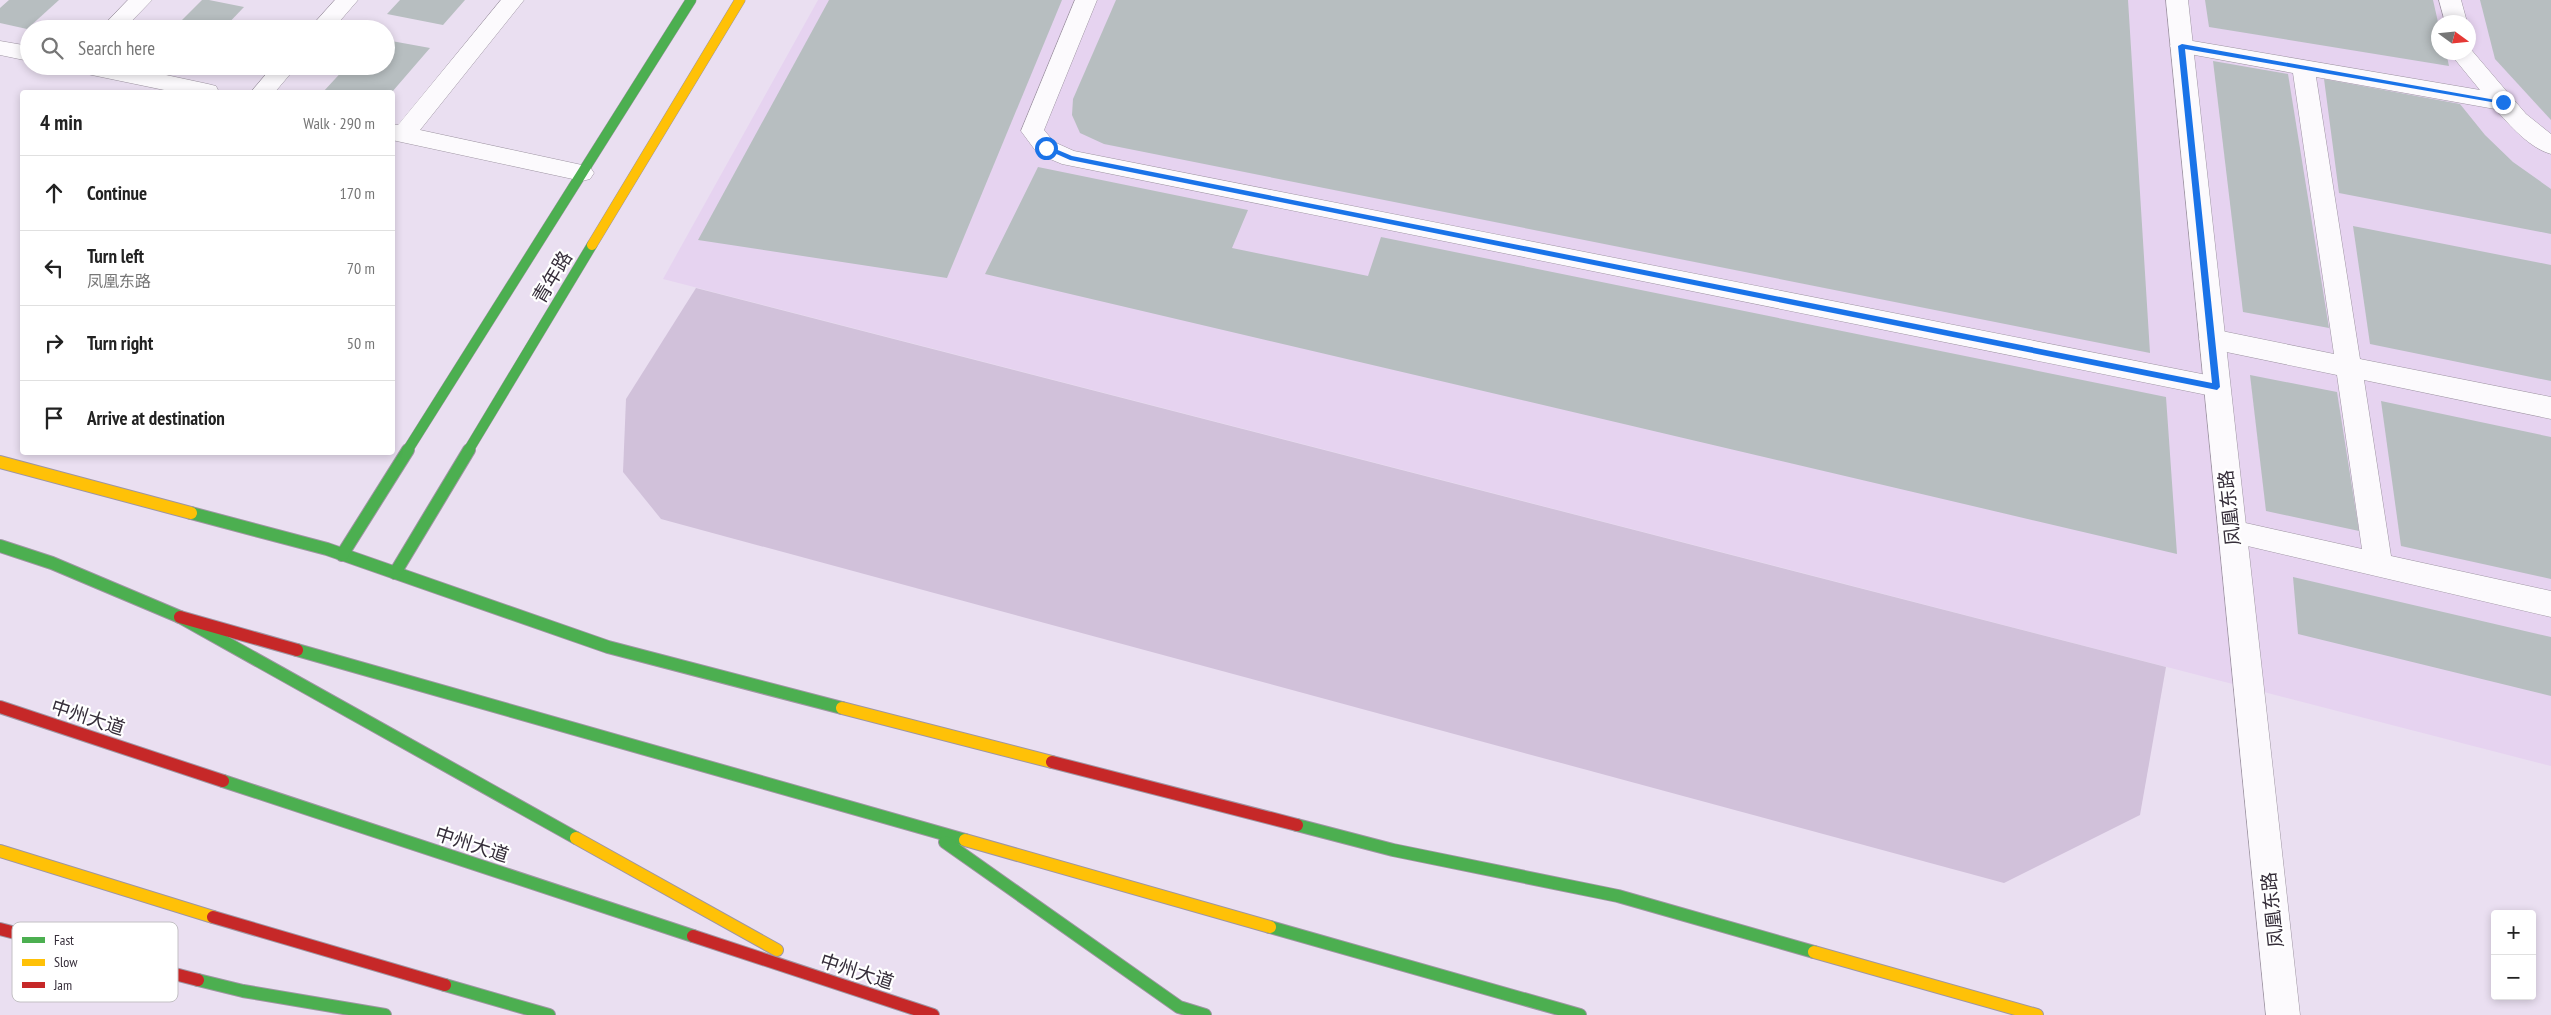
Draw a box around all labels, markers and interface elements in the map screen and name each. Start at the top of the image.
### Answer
north arrow [2431,15,2476,60]
search box [20,20,395,75]
icon: search [38,34,66,62]
text: Search here [78,36,155,60]
route end [2492,91,2515,114]
text: 4 min [40,109,82,136]
text: Walk · 290 m [303,113,375,133]
route start [1035,137,1058,160]
icon: ahead [40,179,68,207]
text: Continue [87,181,147,205]
text: 170 m [340,183,375,203]
text: Turn left [87,244,144,268]
street label: 青年路 [527,246,577,308]
icon: left [40,254,68,282]
text: 70 m [347,258,375,278]
text: 凤凰东路 [87,271,151,291]
icon: right [40,329,68,357]
text: Turn right [87,331,153,355]
text: 50 m [347,333,375,353]
icon: arrive [40,404,68,432]
text: Arrive at destination [87,406,225,430]
street label: 凤凰东路 [2213,469,2245,547]
street label: 中州大道 [48,694,128,740]
street label: 中州大道 [432,821,512,867]
street label: 凤凰东路 [2256,871,2288,949]
map controls [2491,910,2536,1000]
button: + [2491,910,2536,955]
legend [12,922,178,1002]
text: Fast [54,931,74,949]
street label: 中州大道 [817,948,897,994]
text: Slow [54,953,78,971]
button: − [2491,955,2536,1000]
text: Jam [53,976,72,994]

